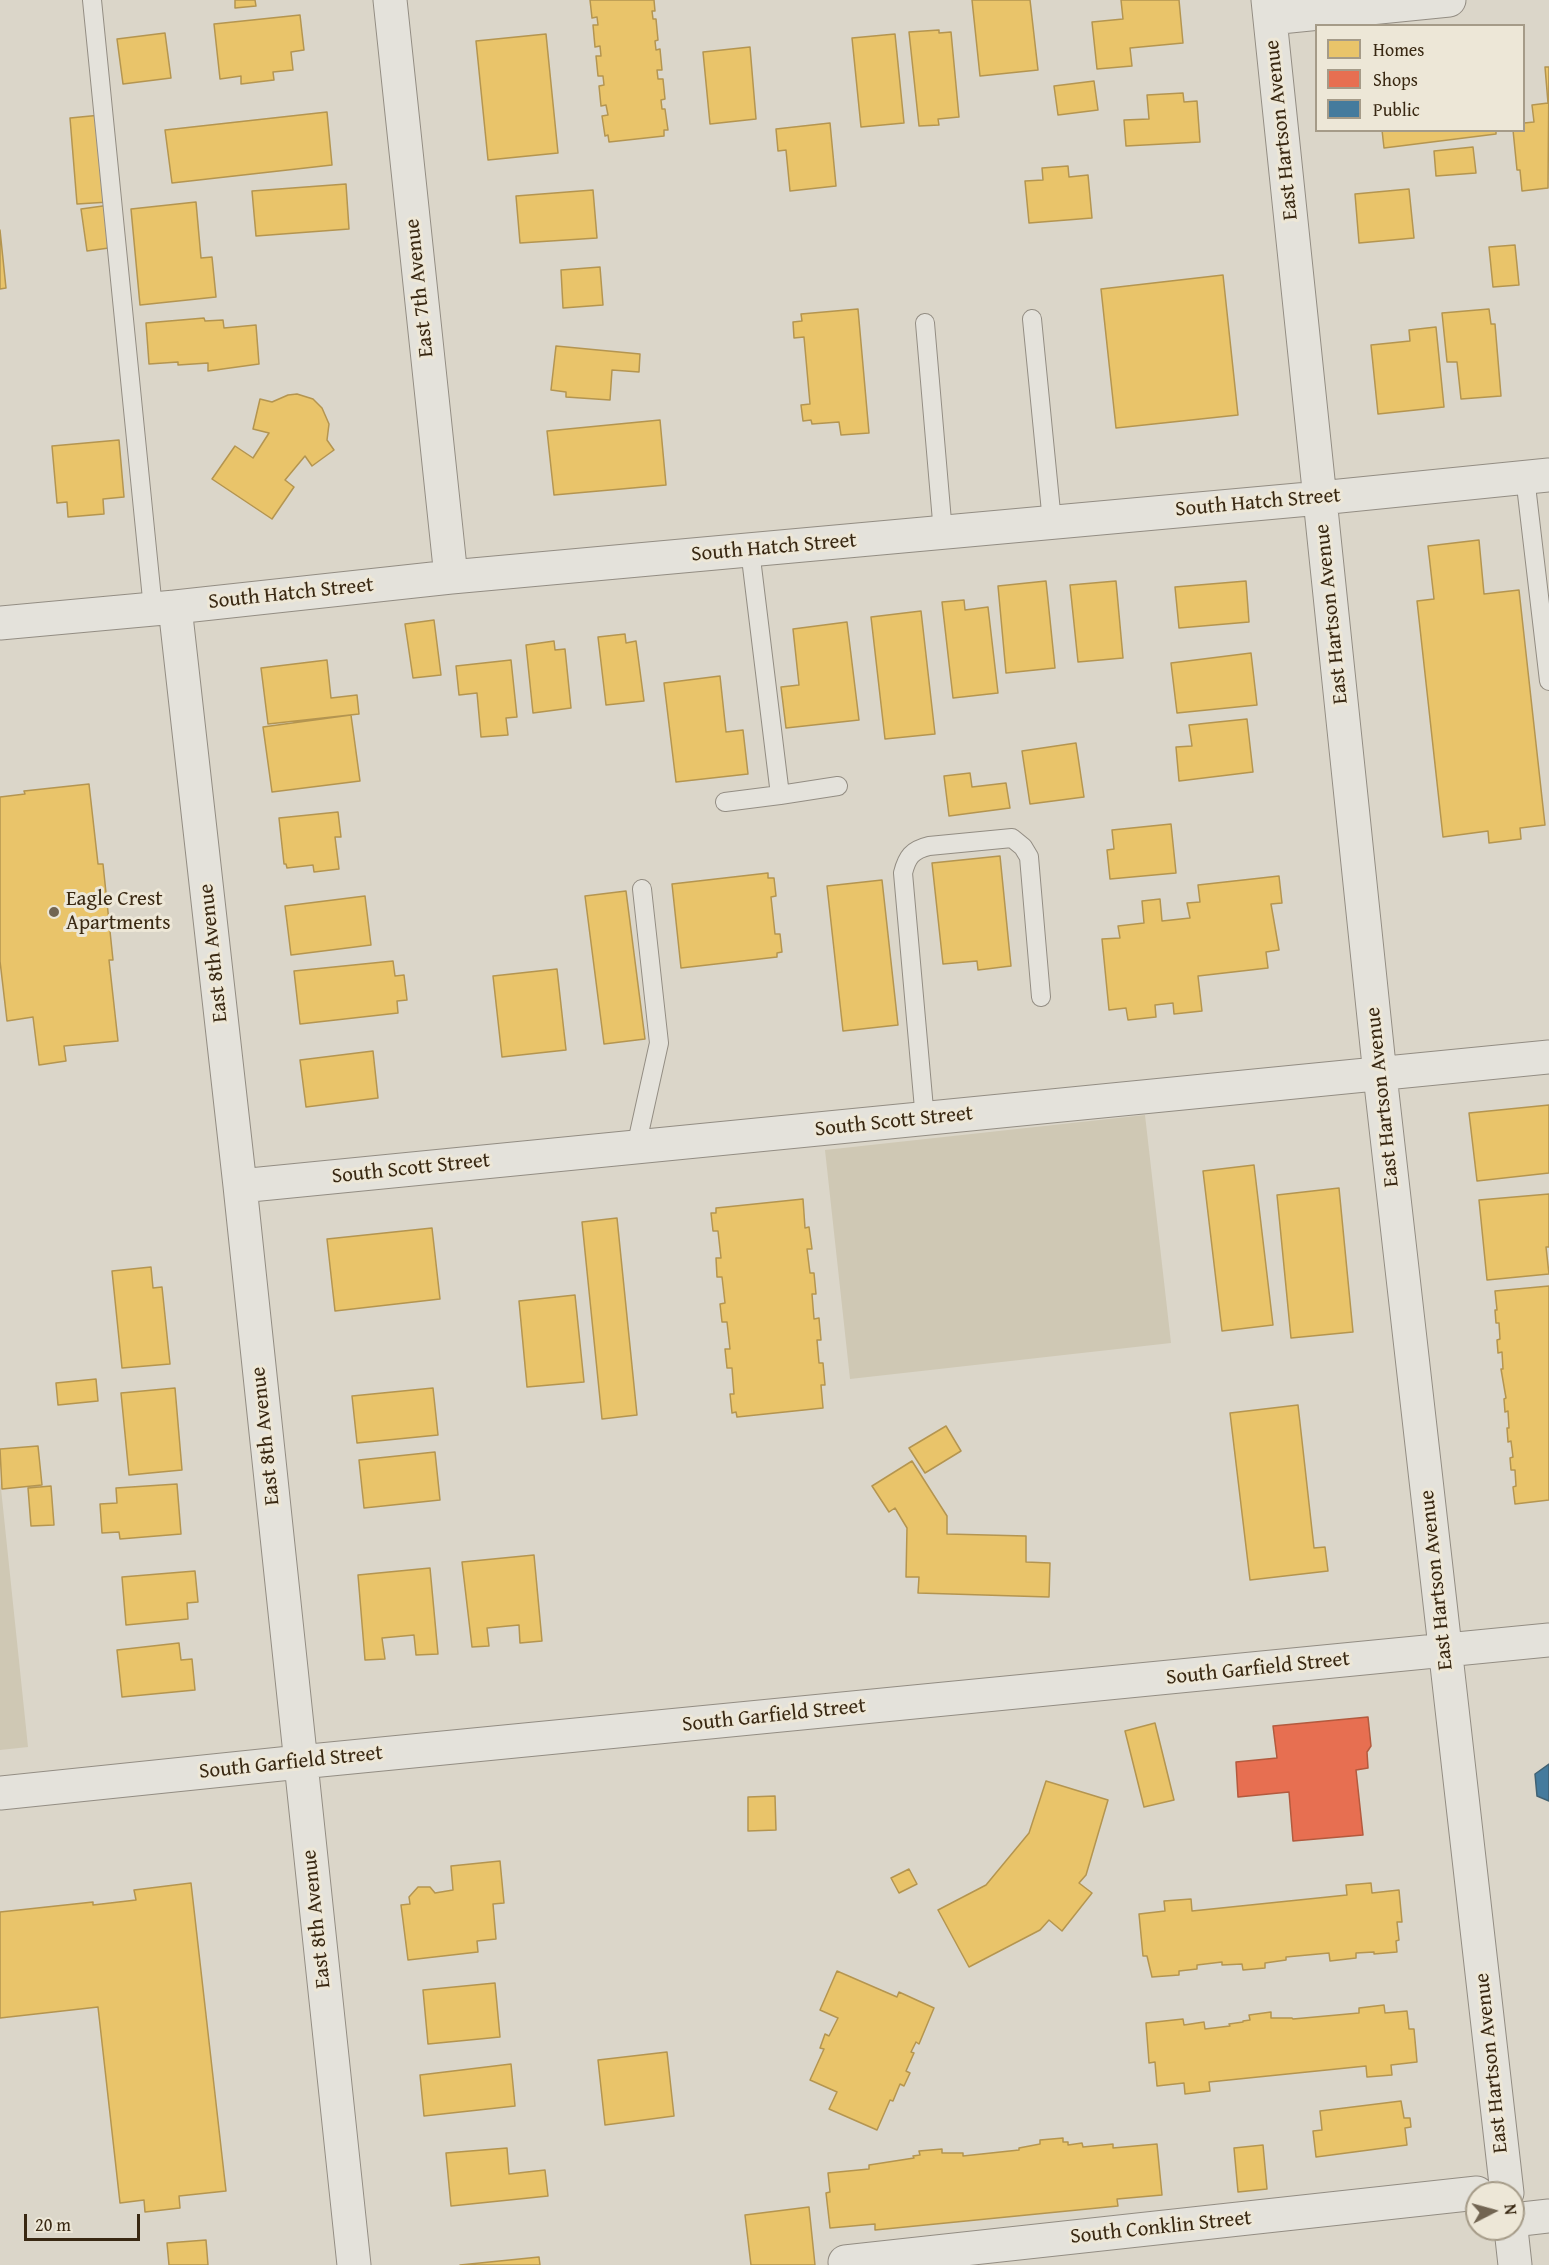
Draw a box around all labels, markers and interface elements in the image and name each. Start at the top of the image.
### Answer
legend [1315,24,1525,132]
text: Homes [1373,36,1424,63]
street label: East Hartson Avenue [1260,39,1304,221]
text: Shops [1373,66,1418,93]
text: Public [1373,96,1420,123]
street label: East 7th Avenue [400,217,440,359]
street label: South Hatch Street [1174,483,1342,523]
street label: East Hartson Avenue [1310,523,1354,705]
street label: South Hatch Street [690,528,858,568]
street label: South Hatch Street [207,573,375,615]
street label: East 8th Avenue [194,882,234,1024]
place label: Eagle Crest Apartments [66,887,171,937]
marker: Eagle Crest Apartments [47,905,61,919]
street label: East Hartson Avenue [1361,1006,1405,1188]
street label: South Scott Street [814,1101,974,1143]
street label: South Scott Street [331,1148,491,1190]
street label: East 8th Avenue [246,1365,286,1507]
street label: East Hartson Avenue [1415,1489,1459,1671]
street label: South Garfield Street [1165,1647,1351,1691]
street label: South Garfield Street [681,1694,867,1738]
street label: South Garfield Street [198,1741,384,1785]
street label: East 8th Avenue [297,1848,337,1990]
street label: East Hartson Avenue [1470,1972,1514,2154]
north arrow [1465,2181,1525,2241]
scale bar [27,2202,142,2240]
text: N [1498,2203,1523,2216]
street label: South Conklin Street [1069,2206,1253,2250]
text: 20 m [35,2211,71,2238]

